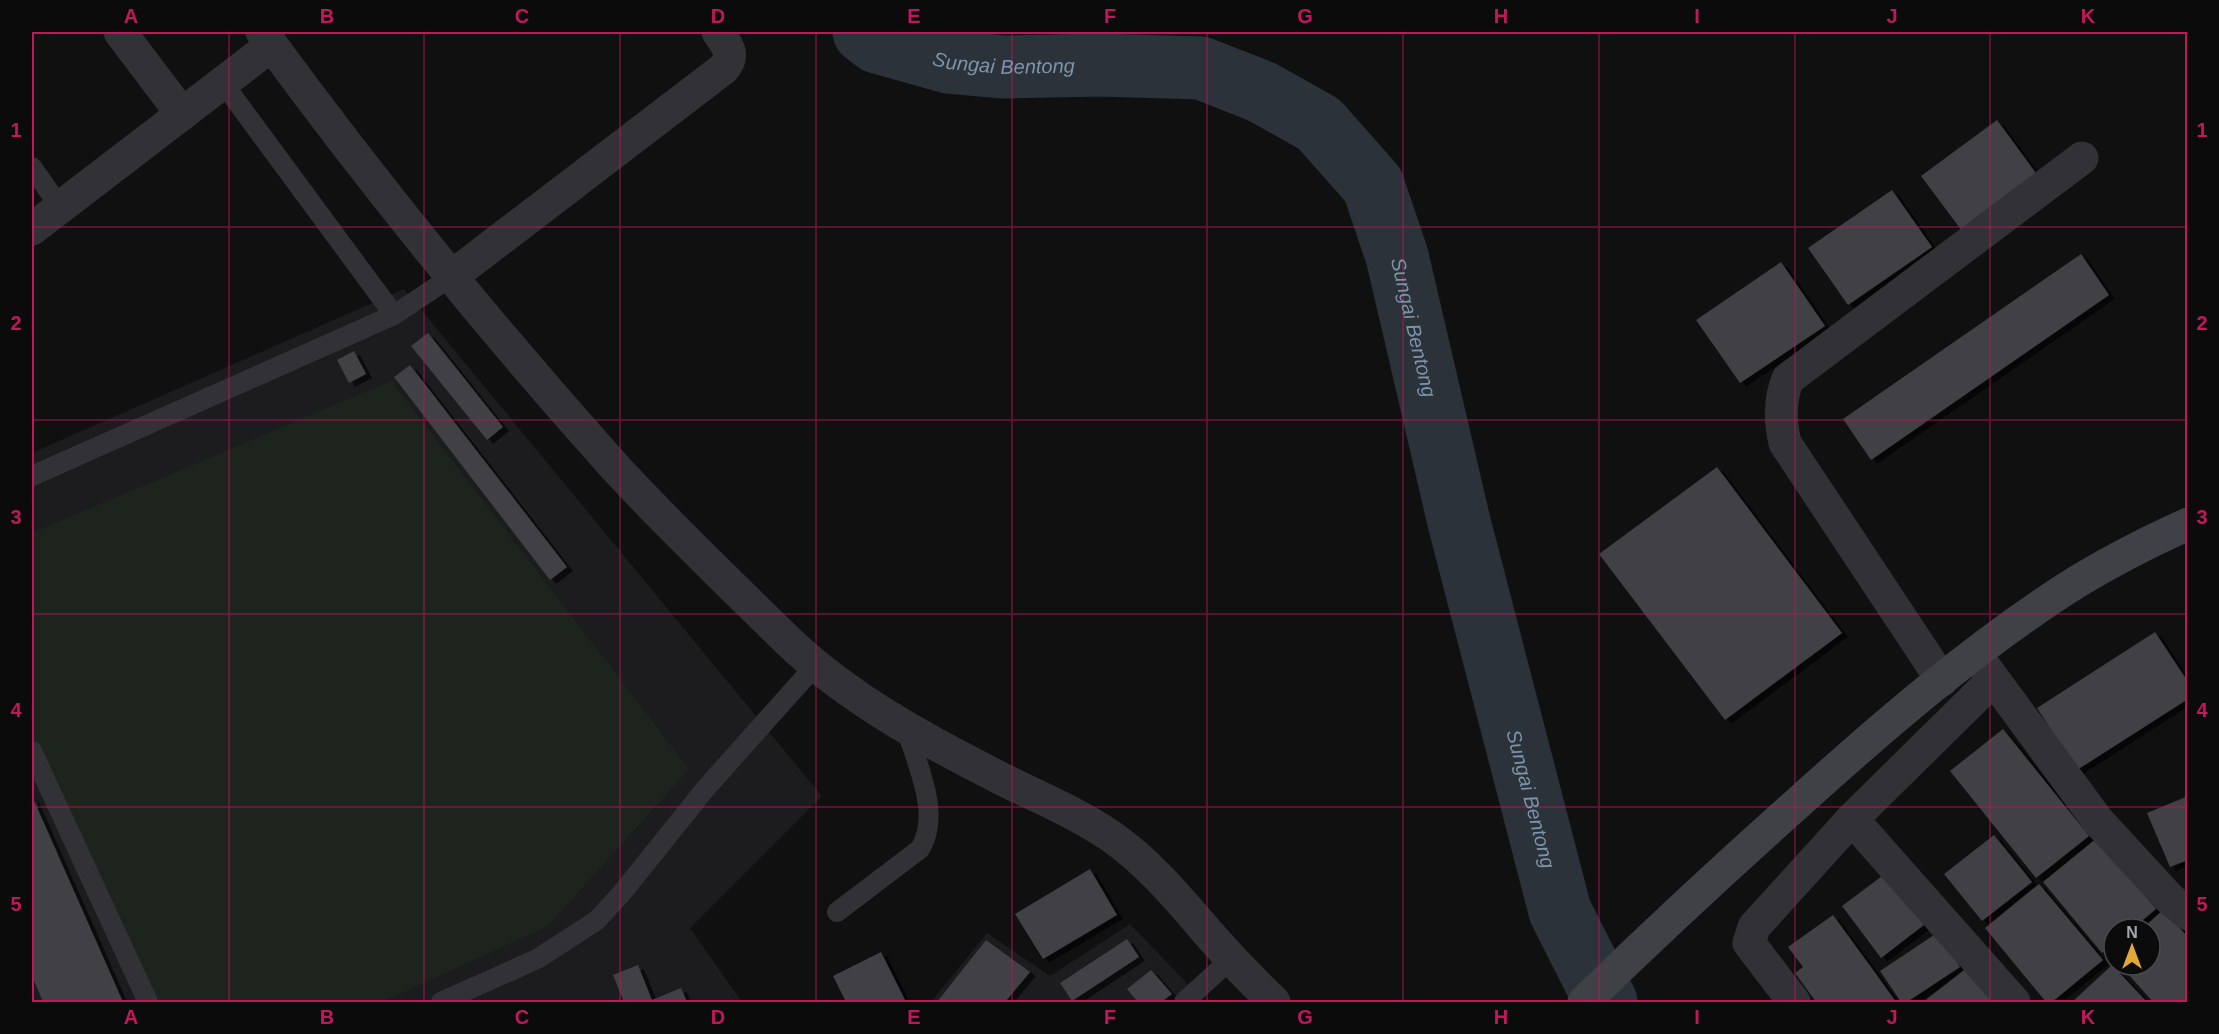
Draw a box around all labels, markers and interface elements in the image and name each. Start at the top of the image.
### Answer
text: A [124,5,138,27]
text: B [320,5,334,27]
text: C [515,5,529,27]
text: D [711,5,725,27]
text: E [907,5,921,27]
text: F [1104,5,1116,27]
text: G [1297,5,1313,27]
text: H [1494,5,1508,27]
text: I [1694,5,1700,27]
text: J [1886,5,1898,27]
text: K [2081,5,2096,27]
water label: Sungai Bentong [930,47,1075,78]
text: 1 [10,119,22,141]
text: 1 [2196,119,2208,141]
water label: Sungai Bentong [1387,255,1440,399]
text: 2 [10,312,22,334]
text: 2 [2196,312,2208,334]
text: 3 [10,506,22,528]
text: 3 [2196,506,2208,528]
text: 4 [10,699,22,721]
text: 4 [2196,699,2208,721]
water label: Sungai Bentong [1502,727,1559,871]
text: 5 [10,893,22,915]
text: 5 [2196,893,2208,915]
north arrow [2102,917,2162,977]
text: N [2126,924,2138,941]
text: A [124,1006,138,1028]
text: B [320,1006,334,1028]
text: C [515,1006,529,1028]
text: D [711,1006,725,1028]
text: E [907,1006,921,1028]
text: F [1104,1006,1116,1028]
text: G [1297,1006,1313,1028]
text: H [1494,1006,1508,1028]
text: I [1694,1006,1700,1028]
text: J [1886,1006,1898,1028]
text: K [2081,1006,2096,1028]

